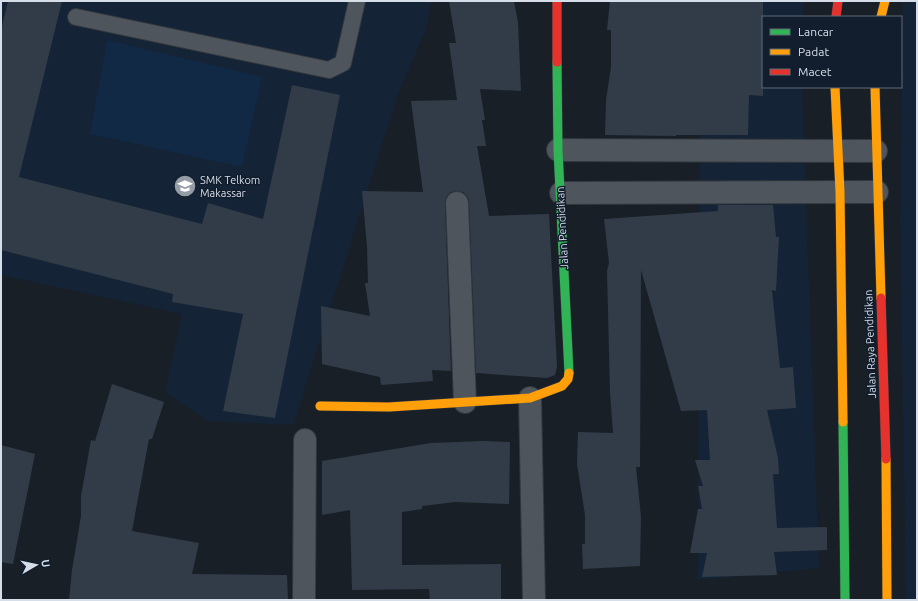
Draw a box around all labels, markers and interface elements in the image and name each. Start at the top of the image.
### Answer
legend [762,16,902,88]
text: Lancar [798,25,834,38]
text: Padat [798,45,829,58]
text: Macet [798,65,832,78]
school or university icon: SMK Telkom Makassar [172,173,198,199]
place label: SMK Telkom Makassar [200,174,260,199]
street label: Jalan Pendidikan [554,186,570,270]
street label: Jalan Raya Pendidikan [862,289,878,399]
north arrow [16,545,56,585]
text: U [39,559,52,568]

